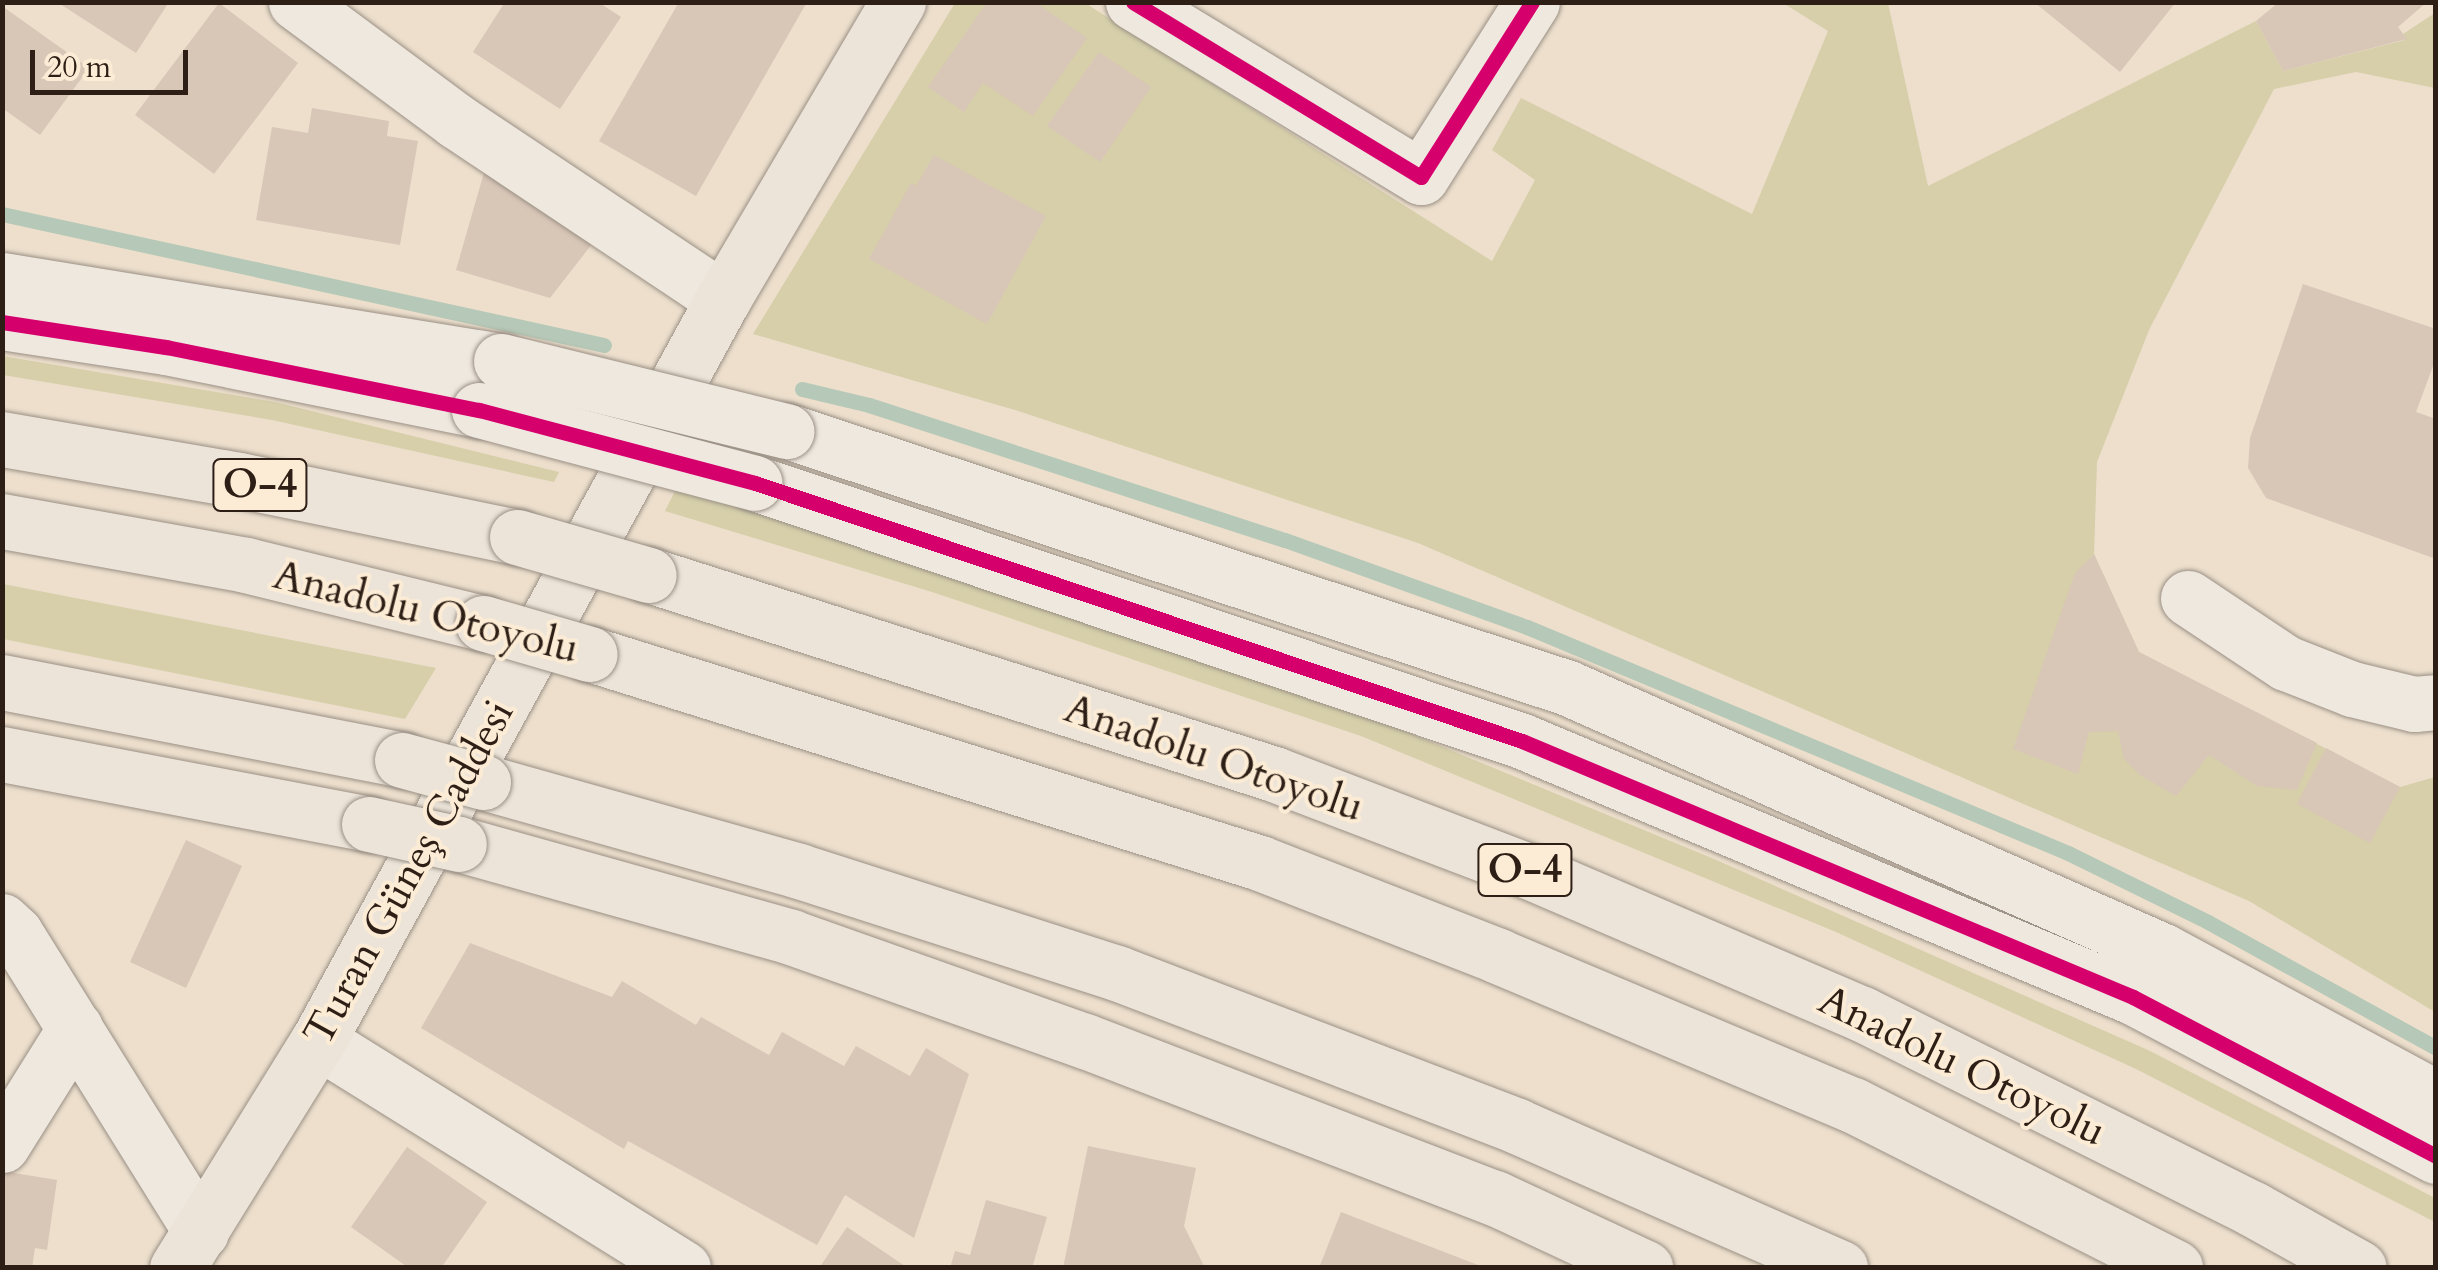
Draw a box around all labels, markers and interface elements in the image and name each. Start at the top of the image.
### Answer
scale bar [35,30,192,92]
text: 20 m [47,47,111,88]
road number: O-4 [210,450,310,520]
street label: Anadolu Otoyolu [268,550,584,674]
street label: Anadolu Otoyolu [1058,683,1370,833]
street label: Turan Güneş Caddesi [293,692,525,1054]
road number: O-4 [1475,835,1575,905]
street label: Anadolu Otoyolu [1810,975,2114,1157]

